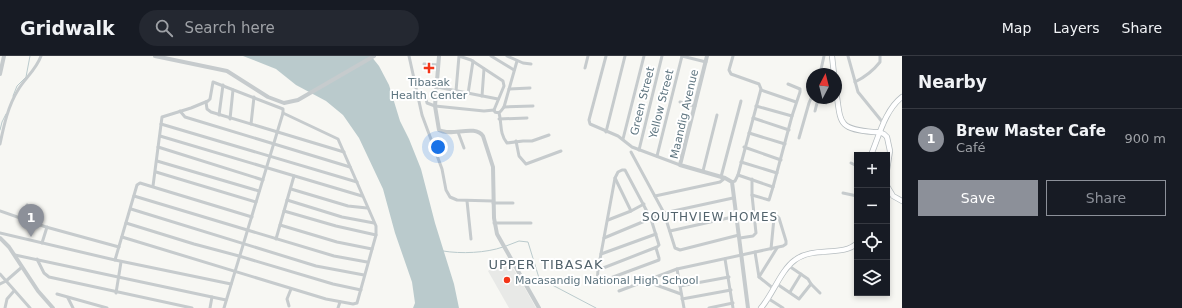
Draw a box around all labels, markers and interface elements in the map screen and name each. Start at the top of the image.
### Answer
search box [139,10,419,46]
text: Gridwalk [20,17,115,39]
icon: search [153,17,175,39]
text: Search here [185,19,275,37]
text: Map [1002,20,1031,36]
text: Layers [1053,20,1100,36]
text: Share [1122,20,1162,36]
marker: Tibasak Health Center [423,62,435,74]
street label: Green Street [628,65,657,137]
street label: Yellow Street [646,68,677,141]
street label: Maandig Avenue [668,68,701,160]
north arrow [806,68,842,104]
text: Nearby [918,72,987,92]
place label: Tibasak Health Center [391,76,468,102]
text: Brew Master Cafe [956,122,1106,140]
text: 1 [926,131,936,146]
text: 900 m [1124,131,1166,146]
your location [428,137,448,157]
text: Café [956,140,986,155]
map controls [854,152,890,296]
button: + [854,152,890,188]
button: Save [918,180,1038,216]
button: Share [1046,180,1166,216]
button: − [854,188,890,224]
pin: 1 [18,204,44,237]
district label: SOUTHVIEW HOMES [642,210,778,224]
button: locate [854,224,890,260]
district label: UPPER TIBASAK [488,257,604,272]
button: layers [854,260,890,296]
place label: Macasandig National High School [515,274,699,287]
marker: Macasandig National High School [502,275,512,285]

